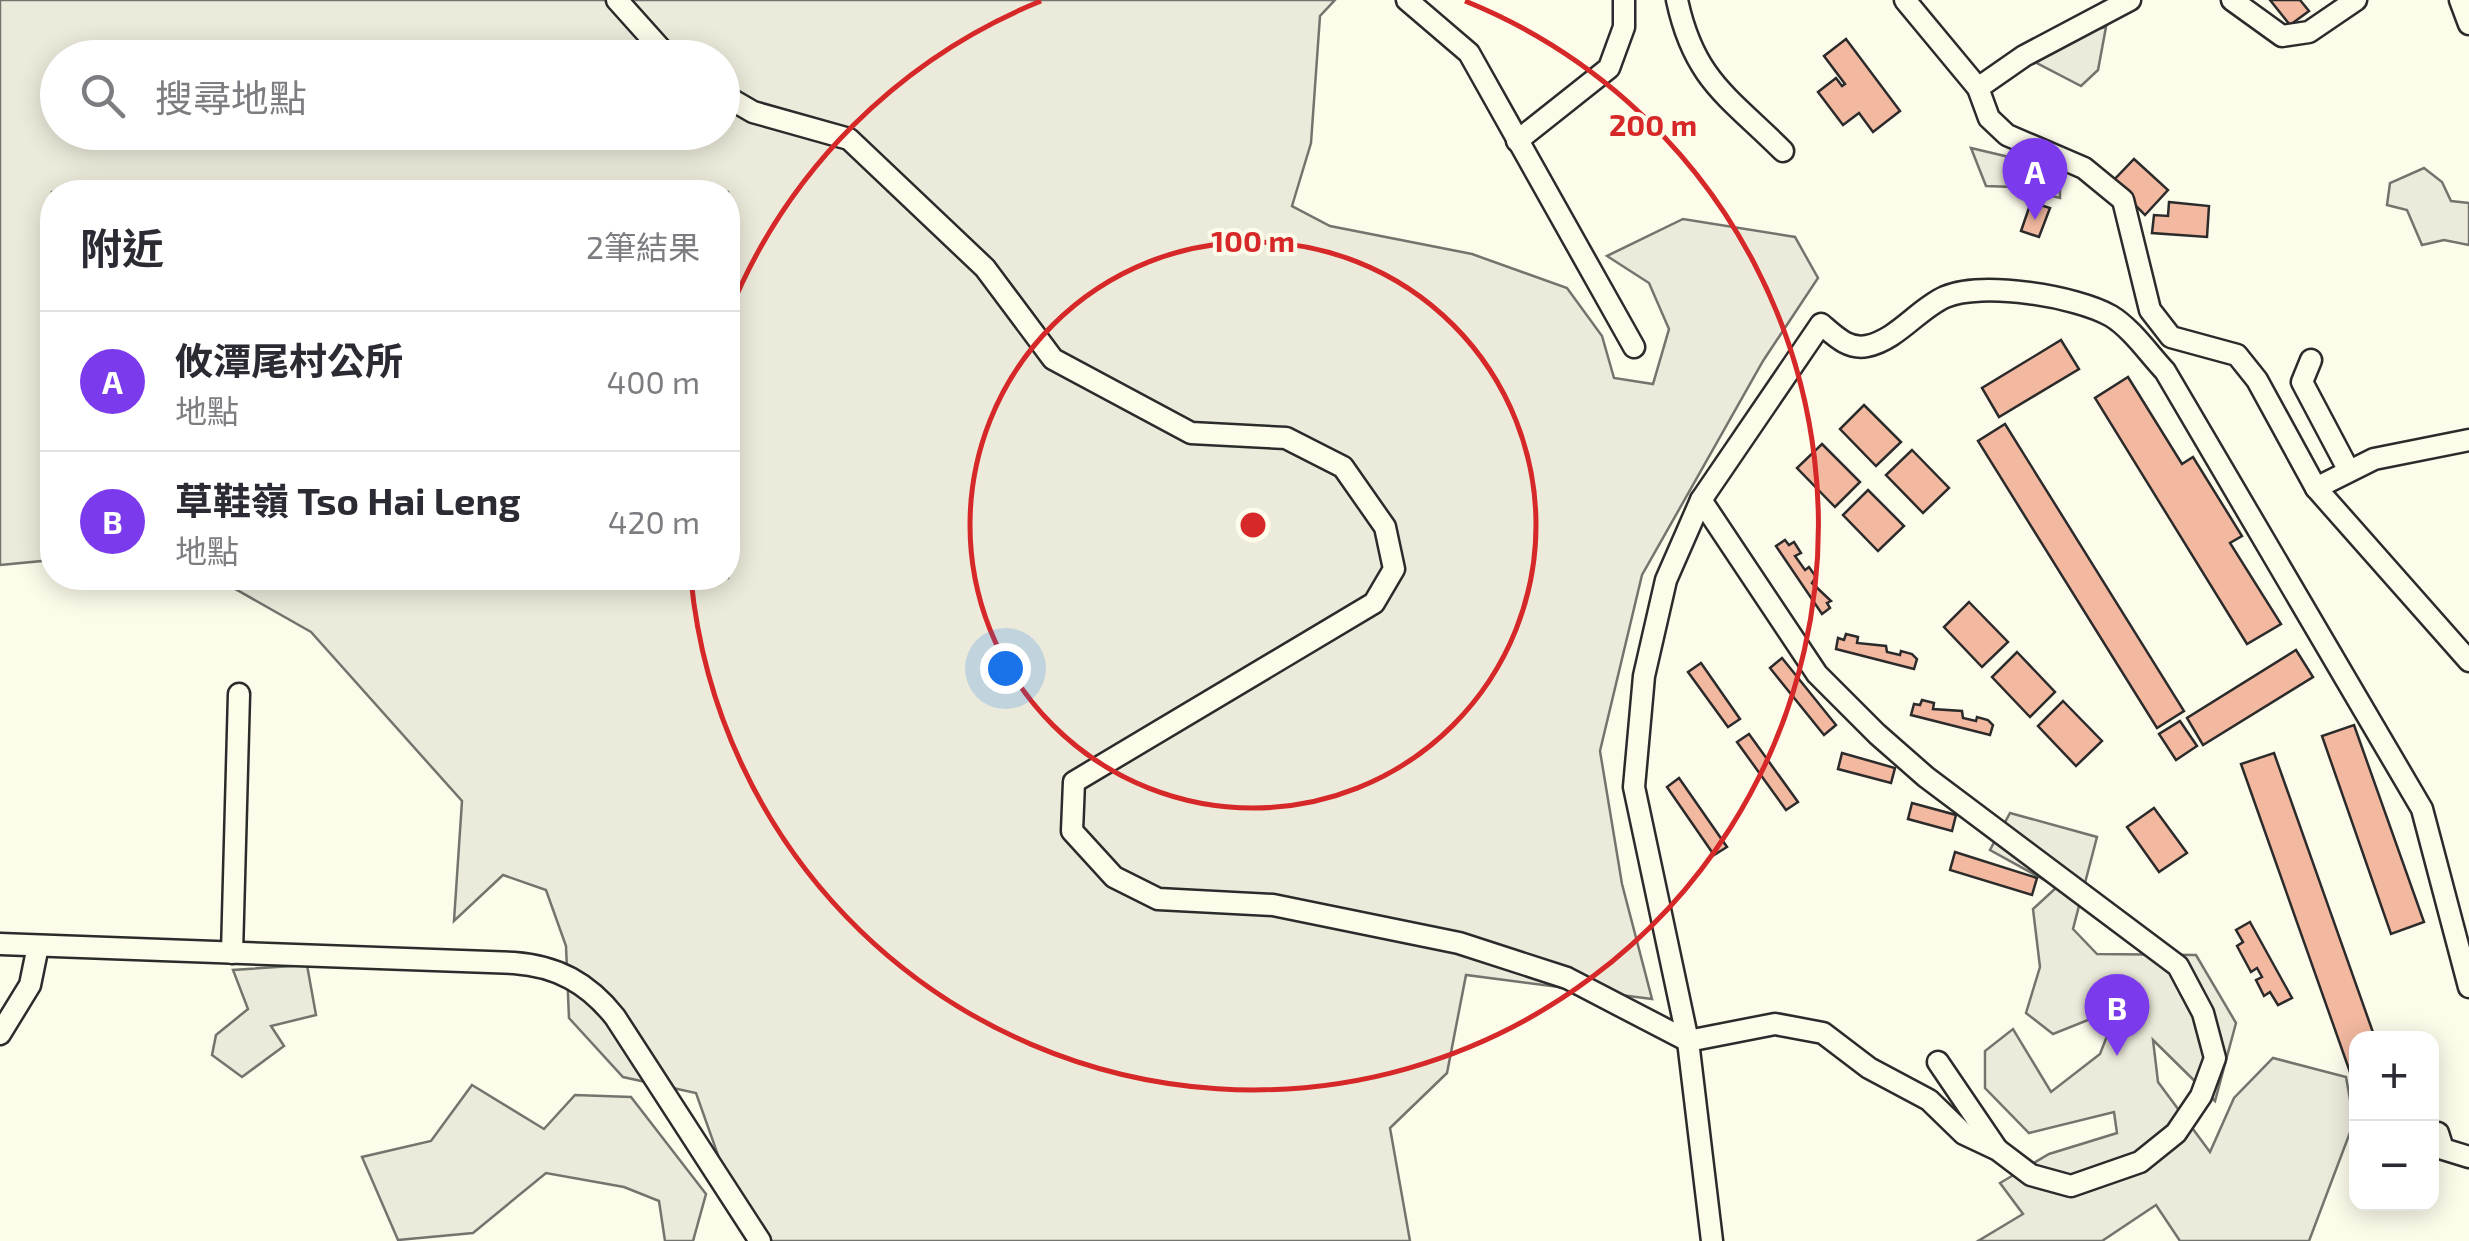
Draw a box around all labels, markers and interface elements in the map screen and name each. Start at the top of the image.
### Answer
search box [40,40,740,150]
icon: search [75,68,130,123]
text: 搜尋地點 [155,74,307,120]
text: 200 m [1609,106,1697,142]
pin: A [2002,138,2068,220]
text: 附近 [80,222,164,272]
text: 100 m [1211,222,1295,258]
text: 2筆結果 [586,227,700,265]
text: 攸潭尾村公所 [175,337,403,383]
text: A [102,362,123,400]
text: 400 m [607,362,700,400]
text: 地點 [175,391,239,429]
text: 草鞋嶺 Tso Hai Leng [175,477,520,523]
text: B [102,502,123,540]
text: 420 m [608,502,700,540]
centre of rings [1235,507,1271,543]
text: 地點 [175,531,239,569]
your location [980,643,1031,694]
pin: B [2084,974,2150,1056]
map controls [2349,1031,2439,1211]
button: + [2349,1031,2439,1121]
button: − [2349,1121,2439,1211]

